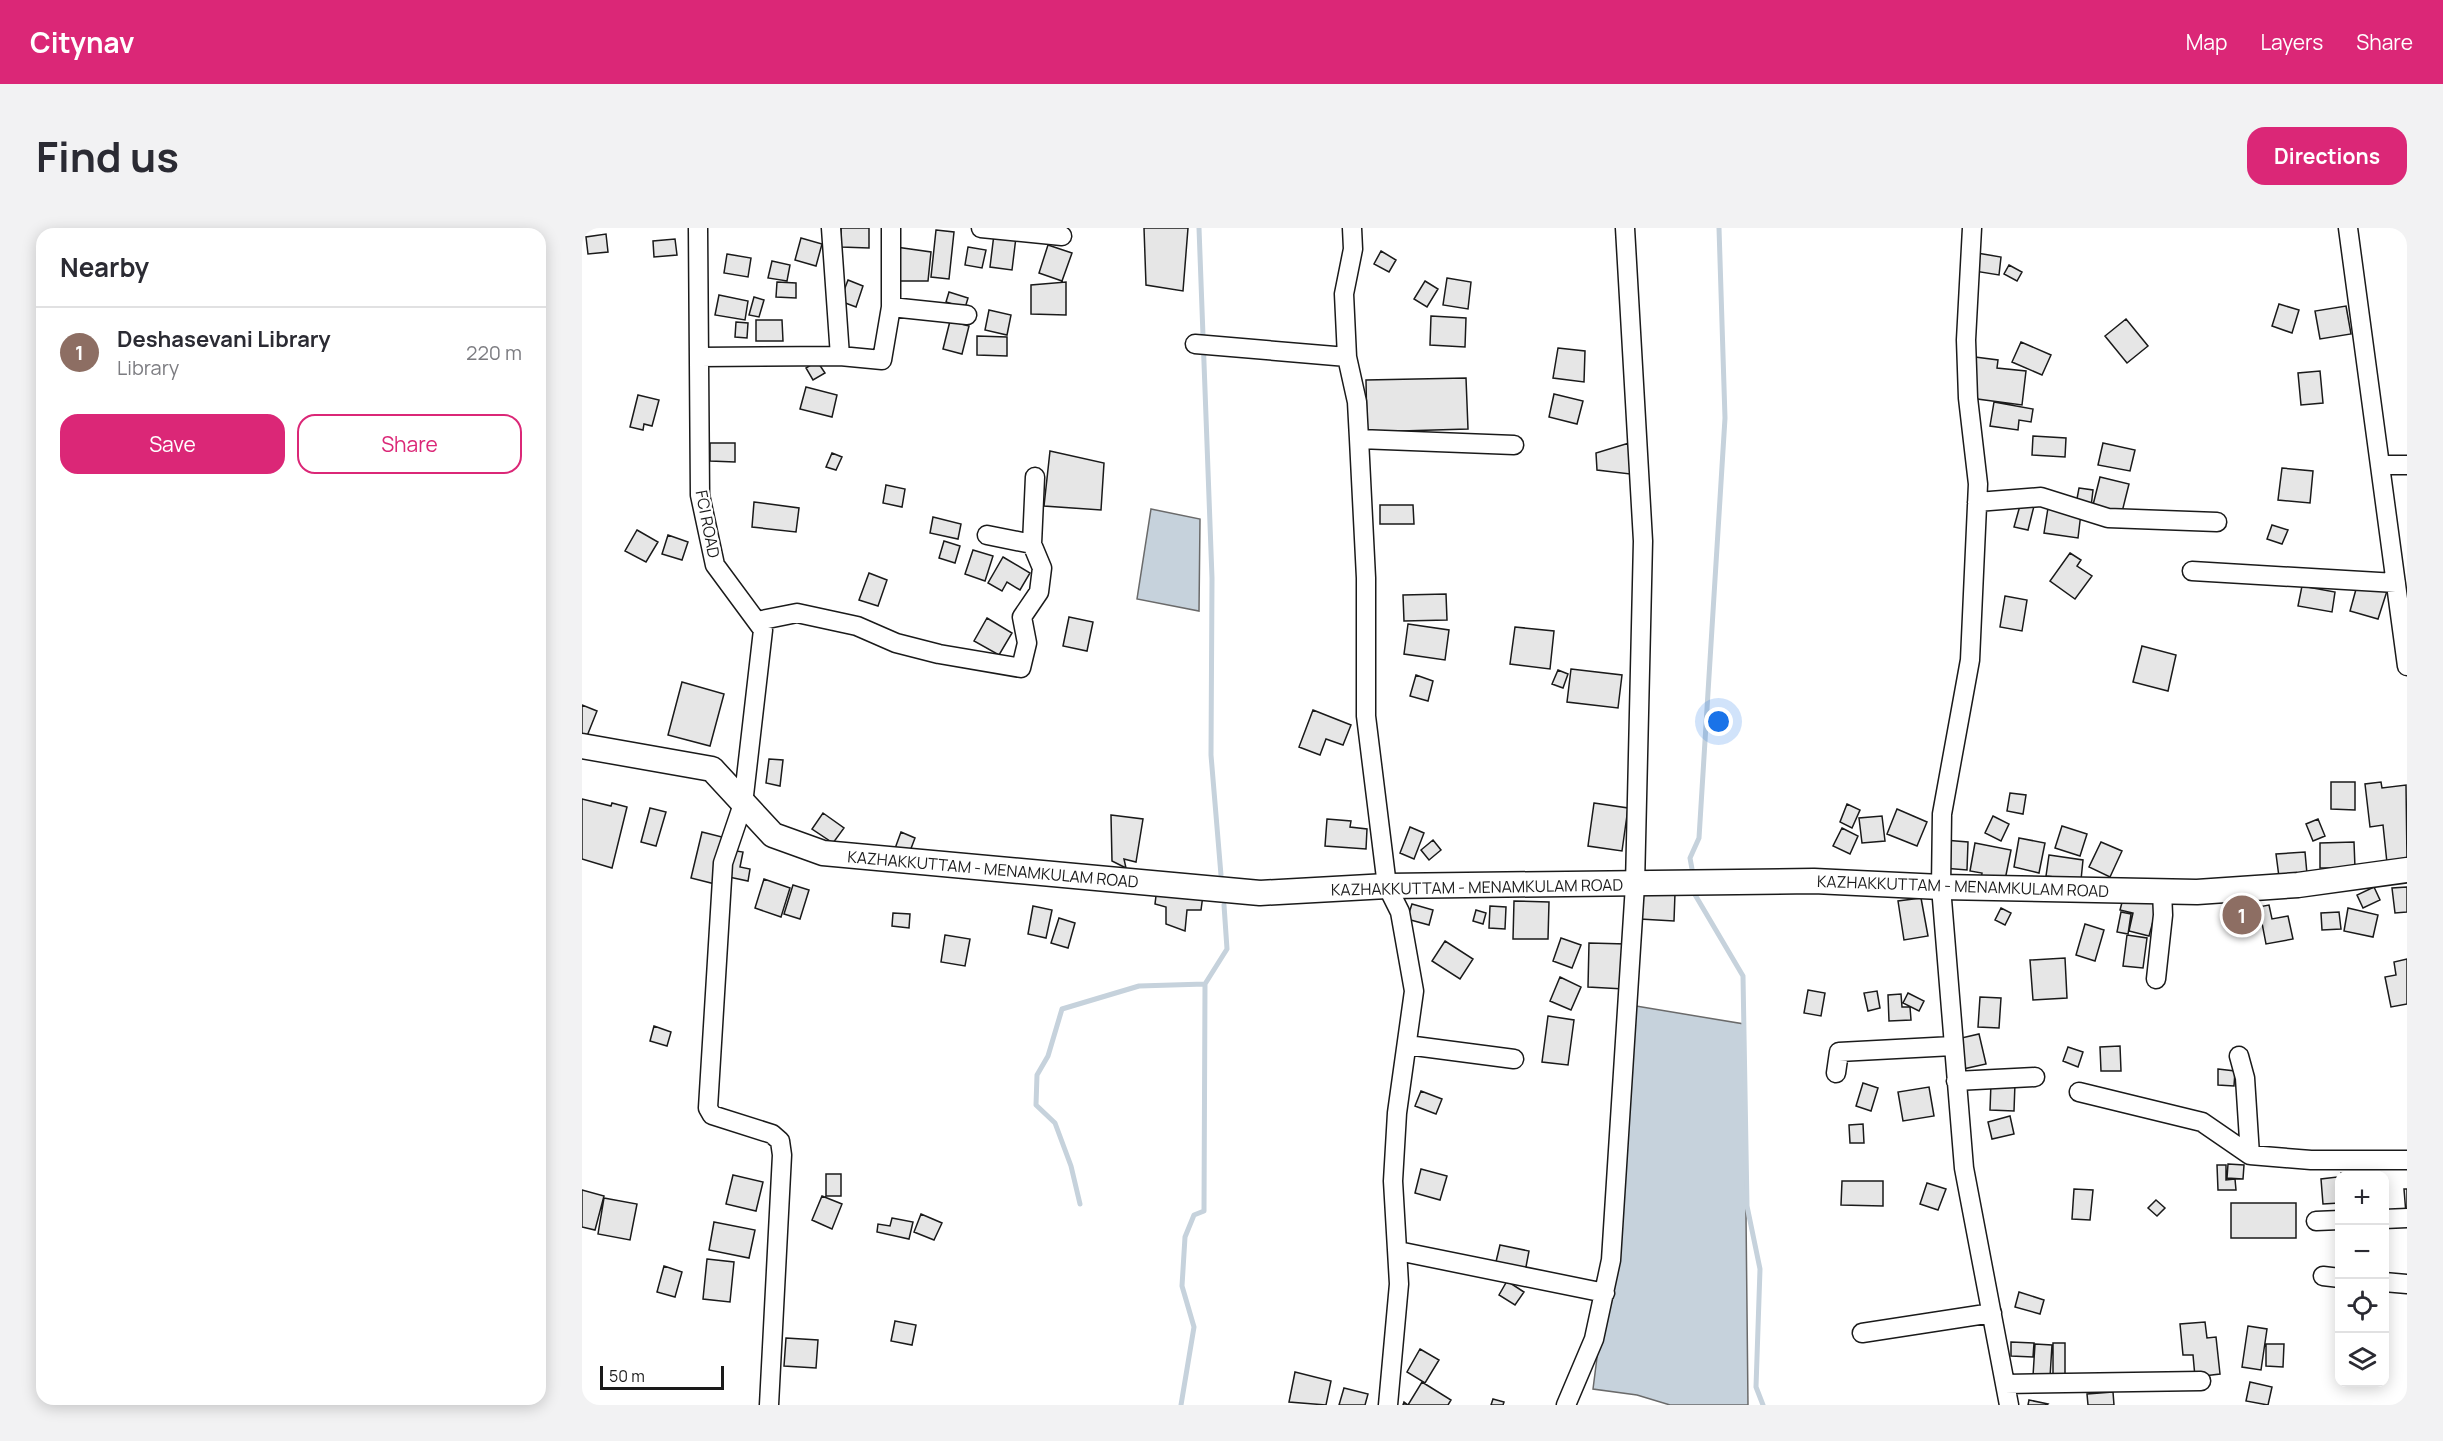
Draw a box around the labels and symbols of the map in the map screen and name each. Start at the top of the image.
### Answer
street label: FCI ROAD [691,488,725,560]
your location [1704,707,1733,736]
street label: KAZHAKKUTTAM - MENAMKULAM ROAD [846,845,1140,893]
street label: KAZHAKKUTTAM - MENAMKULAM ROAD [1817,870,2110,902]
street label: KAZHAKKUTTAM - MENAMKULAM ROAD [1331,873,1624,901]
pin: 1 [2222,892,2262,938]
scale bar [600,1363,724,1390]

